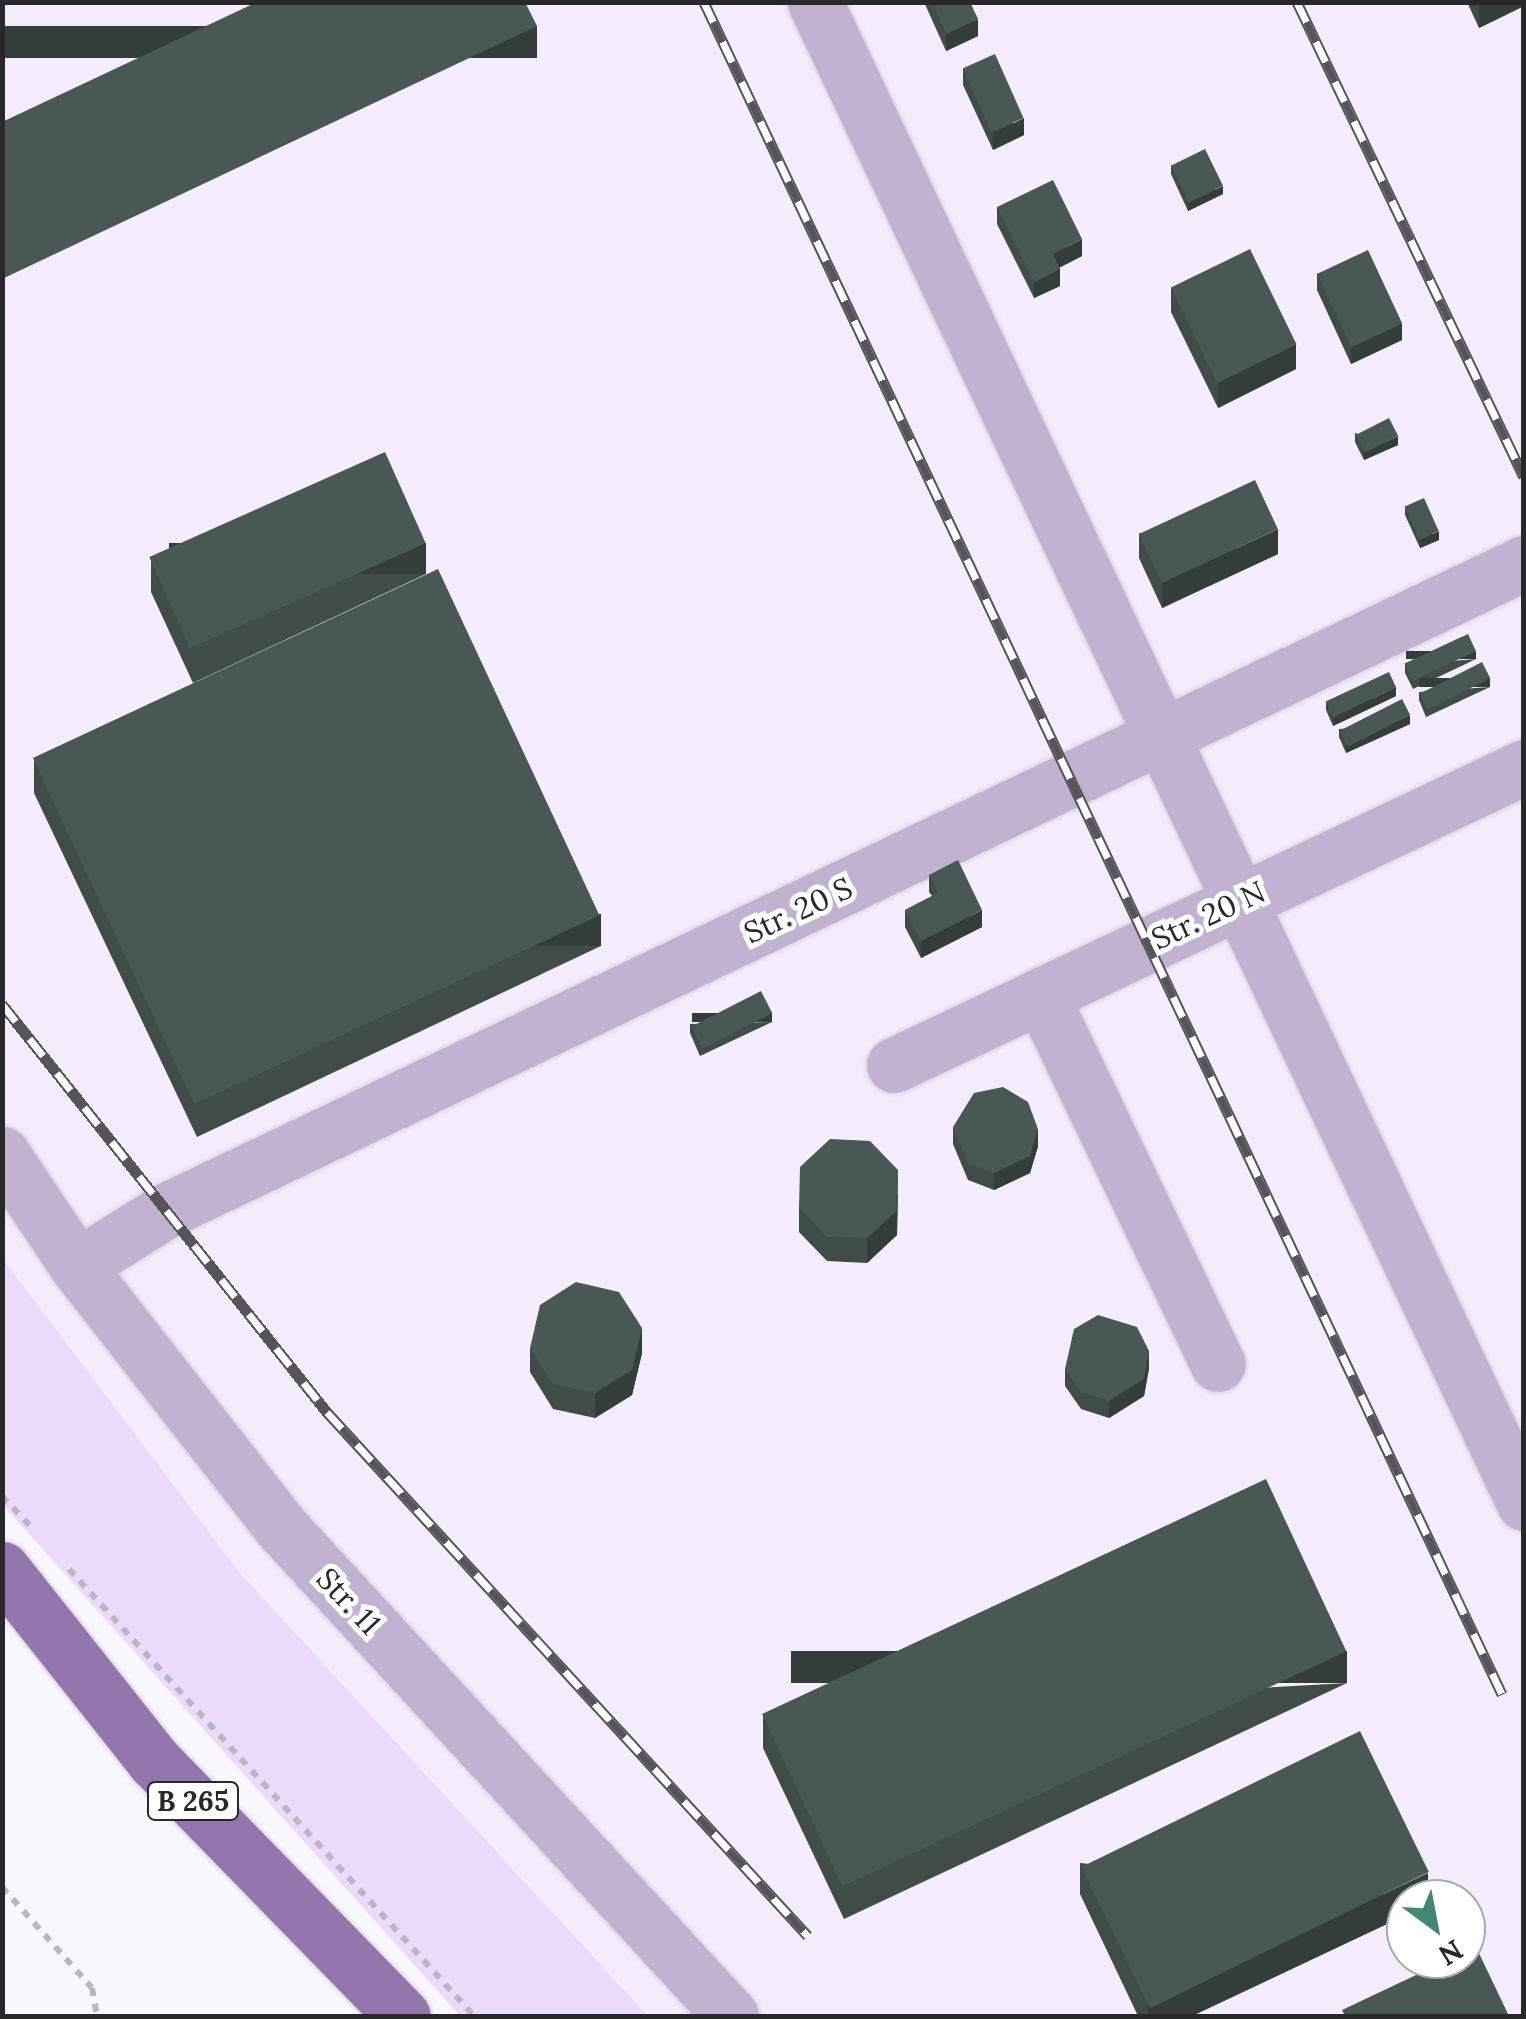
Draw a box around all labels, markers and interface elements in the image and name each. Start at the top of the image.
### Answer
street label: Str. 20 S [738,869,858,951]
street label: Str. 20 N [1146,873,1270,957]
street label: Str. 11 [309,1560,389,1642]
road number: B 265 [146,1778,240,1824]
north arrow [1386,1879,1486,1979]
text: N [1432,1932,1470,1974]

